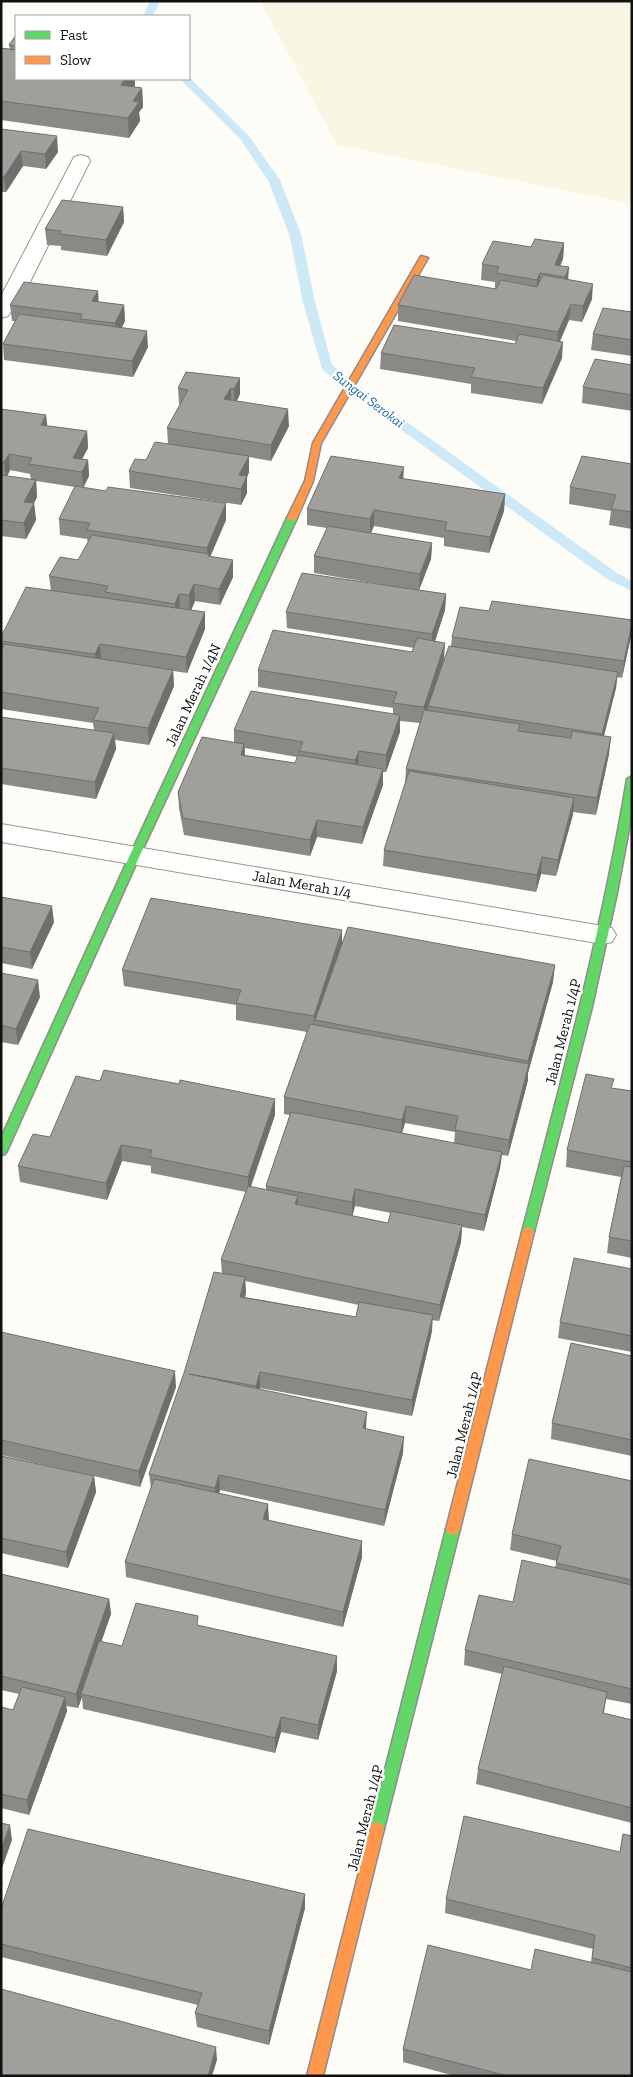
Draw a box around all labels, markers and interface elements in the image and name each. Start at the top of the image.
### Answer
legend [15,15,190,80]
text: Fast [60,26,88,44]
text: Slow [60,51,92,69]
water label: Sungai Serokai [330,367,408,432]
street label: Jalan Merah 1/4N [161,641,225,749]
street label: Jalan Merah 1/4 [251,866,353,902]
street label: Jalan Merah 1/4P [541,977,585,1087]
street label: Jalan Merah 1/4P [442,1370,486,1480]
street label: Jalan Merah 1/4P [343,1763,387,1873]

